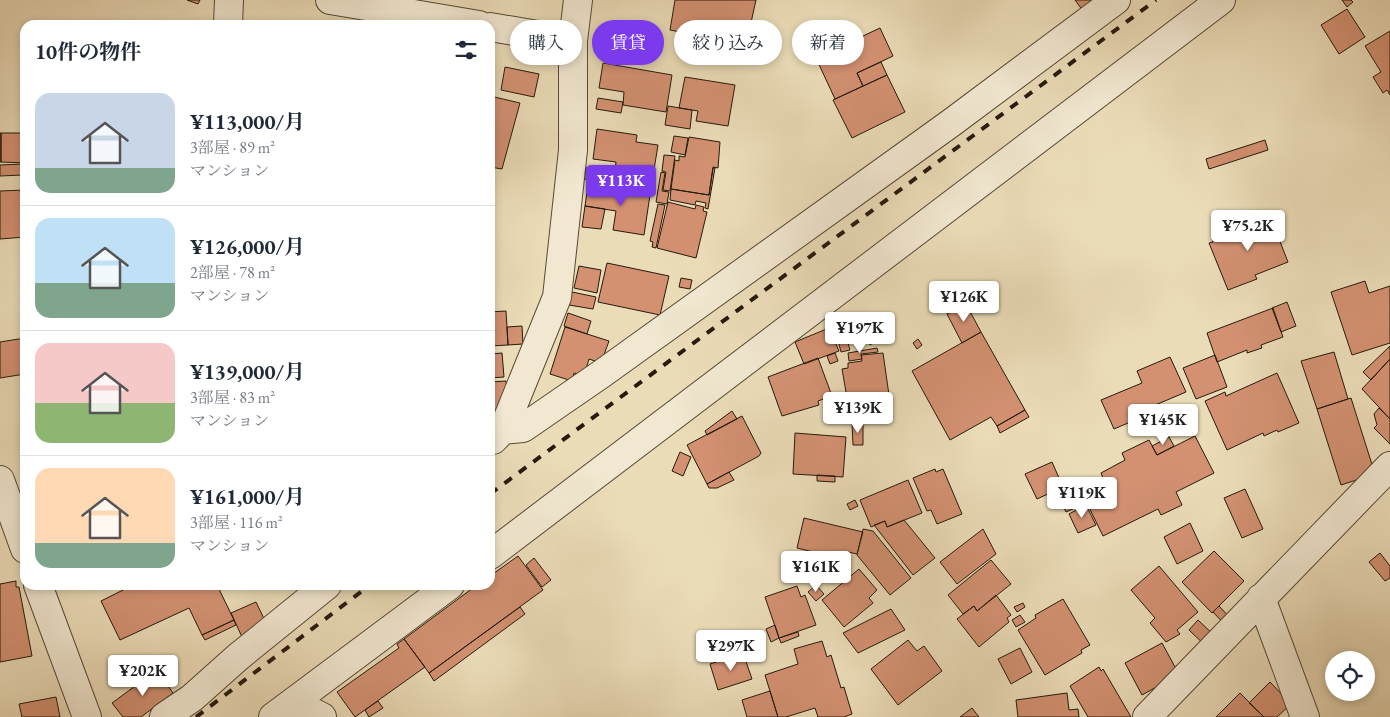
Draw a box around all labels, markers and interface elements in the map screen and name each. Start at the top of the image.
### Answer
chip: 購入 [510,20,582,65]
chip: 賃貸 [592,20,664,65]
chip: 絞り込み [674,20,782,65]
chip: 新着 [792,20,864,65]
icon: filters [452,36,480,64]
text: 10件の物件 [35,38,141,65]
text: ¥113,000/月 [190,108,305,135]
icon: home [75,113,135,173]
text: 3部屋 · 89 m² [190,137,275,158]
text: マンション [190,160,269,181]
pin: ¥113K [586,164,656,207]
text: ¥113K [597,170,645,191]
pin: ¥75.2K [1207,210,1289,252]
text: ¥75.2K [1222,215,1274,236]
text: ¥126,000/月 [190,233,305,260]
icon: home [75,238,135,298]
text: 2部屋 · 78 m² [190,262,275,283]
pin: ¥126K [929,280,999,323]
text: マンション [190,285,269,306]
text: ¥126K [940,286,988,307]
pin: ¥197K [825,312,895,354]
text: ¥197K [836,317,884,338]
text: ¥139,000/月 [190,358,305,385]
icon: home [75,363,135,423]
text: 3部屋 · 83 m² [190,387,275,408]
pin: ¥139K [823,392,893,434]
text: ¥139K [834,397,882,418]
pin: ¥145K [1128,404,1198,446]
text: ¥145K [1139,409,1187,430]
text: マンション [190,410,269,431]
pin: ¥119K [1047,476,1117,519]
text: ¥119K [1058,482,1106,503]
text: ¥161,000/月 [190,483,305,510]
icon: home [75,488,135,548]
text: 3部屋 · 116 m² [190,512,283,533]
text: マンション [190,535,269,556]
pin: ¥161K [781,550,851,593]
text: ¥161K [792,556,840,577]
pin: ¥297K [696,630,766,672]
text: ¥297K [707,635,755,656]
map controls [1325,651,1375,701]
button: locate [1325,651,1375,701]
pin: ¥202K [108,654,178,697]
text: ¥202K [119,660,167,681]

